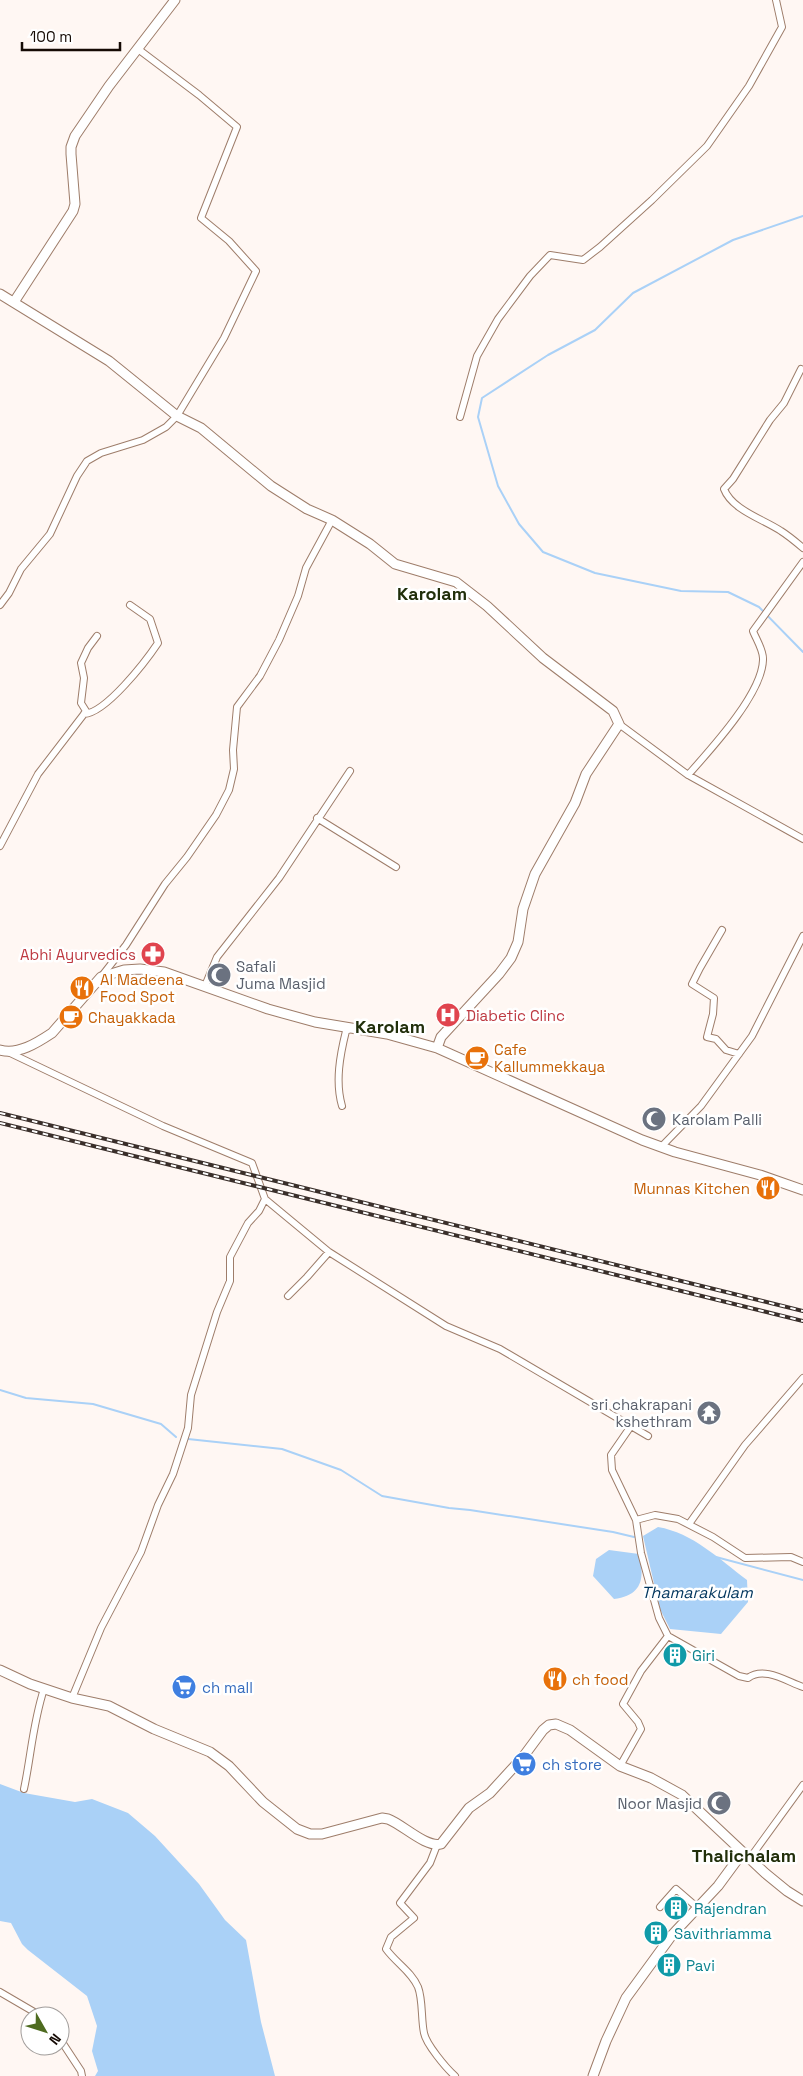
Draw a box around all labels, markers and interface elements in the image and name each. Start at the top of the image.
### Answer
scale bar [22,20,120,52]
text: 100 m [30,27,72,46]
district label: Karolam [397,582,467,605]
pharmacy icon: Abhi Ayurvedics [140,941,166,967]
place label: Abhi Ayurvedics [20,945,136,964]
place label: Safali Juma Masjid [236,957,326,993]
mosque icon: Safali Juma Masjid [206,962,232,988]
place label: Al Madeena Food Spot [100,970,184,1006]
restaurant icon: Al Madeena Food Spot [69,975,95,1001]
hospital icon: Diabetic Clinc [435,1002,461,1028]
cafe icon: Chayakkada [58,1004,84,1030]
place label: Diabetic Clinc [466,1006,565,1025]
place label: Chayakkada [88,1008,176,1027]
district label: Karolam [355,1015,425,1038]
place label: Cafe Kallummekkaya [494,1040,606,1076]
cafe icon: Cafe Kallummekkaya [464,1045,490,1071]
mosque icon: Karolam Palli [641,1106,667,1132]
place label: Karolam Palli [672,1110,762,1129]
restaurant icon: Munnas Kitchen [755,1175,781,1201]
place label: Munnas Kitchen [633,1179,750,1198]
place label: sri chakrapani kshethram [591,1395,692,1431]
temple icon: sri chakrapani kshethram [696,1400,722,1426]
water label: Thamarakulam [641,1582,754,1603]
building icon: Giri [662,1642,688,1668]
place label: Giri [692,1646,715,1665]
restaurant icon: ch food [542,1666,568,1692]
place label: ch food [572,1670,629,1689]
supermarket icon: ch mall [171,1674,197,1700]
place label: ch mall [202,1678,253,1697]
supermarket icon: ch store [511,1751,537,1777]
place label: ch store [542,1755,602,1774]
mosque icon: Noor Masjid [706,1790,732,1816]
place label: Noor Masjid [618,1794,702,1813]
district label: Thalichalam [692,1844,796,1867]
building icon: Rajendran [663,1895,689,1921]
place label: Rajendran [694,1899,767,1918]
building icon: Savithriamma [643,1920,669,1946]
place label: Savithriamma [674,1924,772,1943]
building icon: Pavi [656,1952,682,1978]
place label: Pavi [686,1956,715,1975]
north arrow [20,2006,70,2056]
text: N [45,2030,65,2048]

